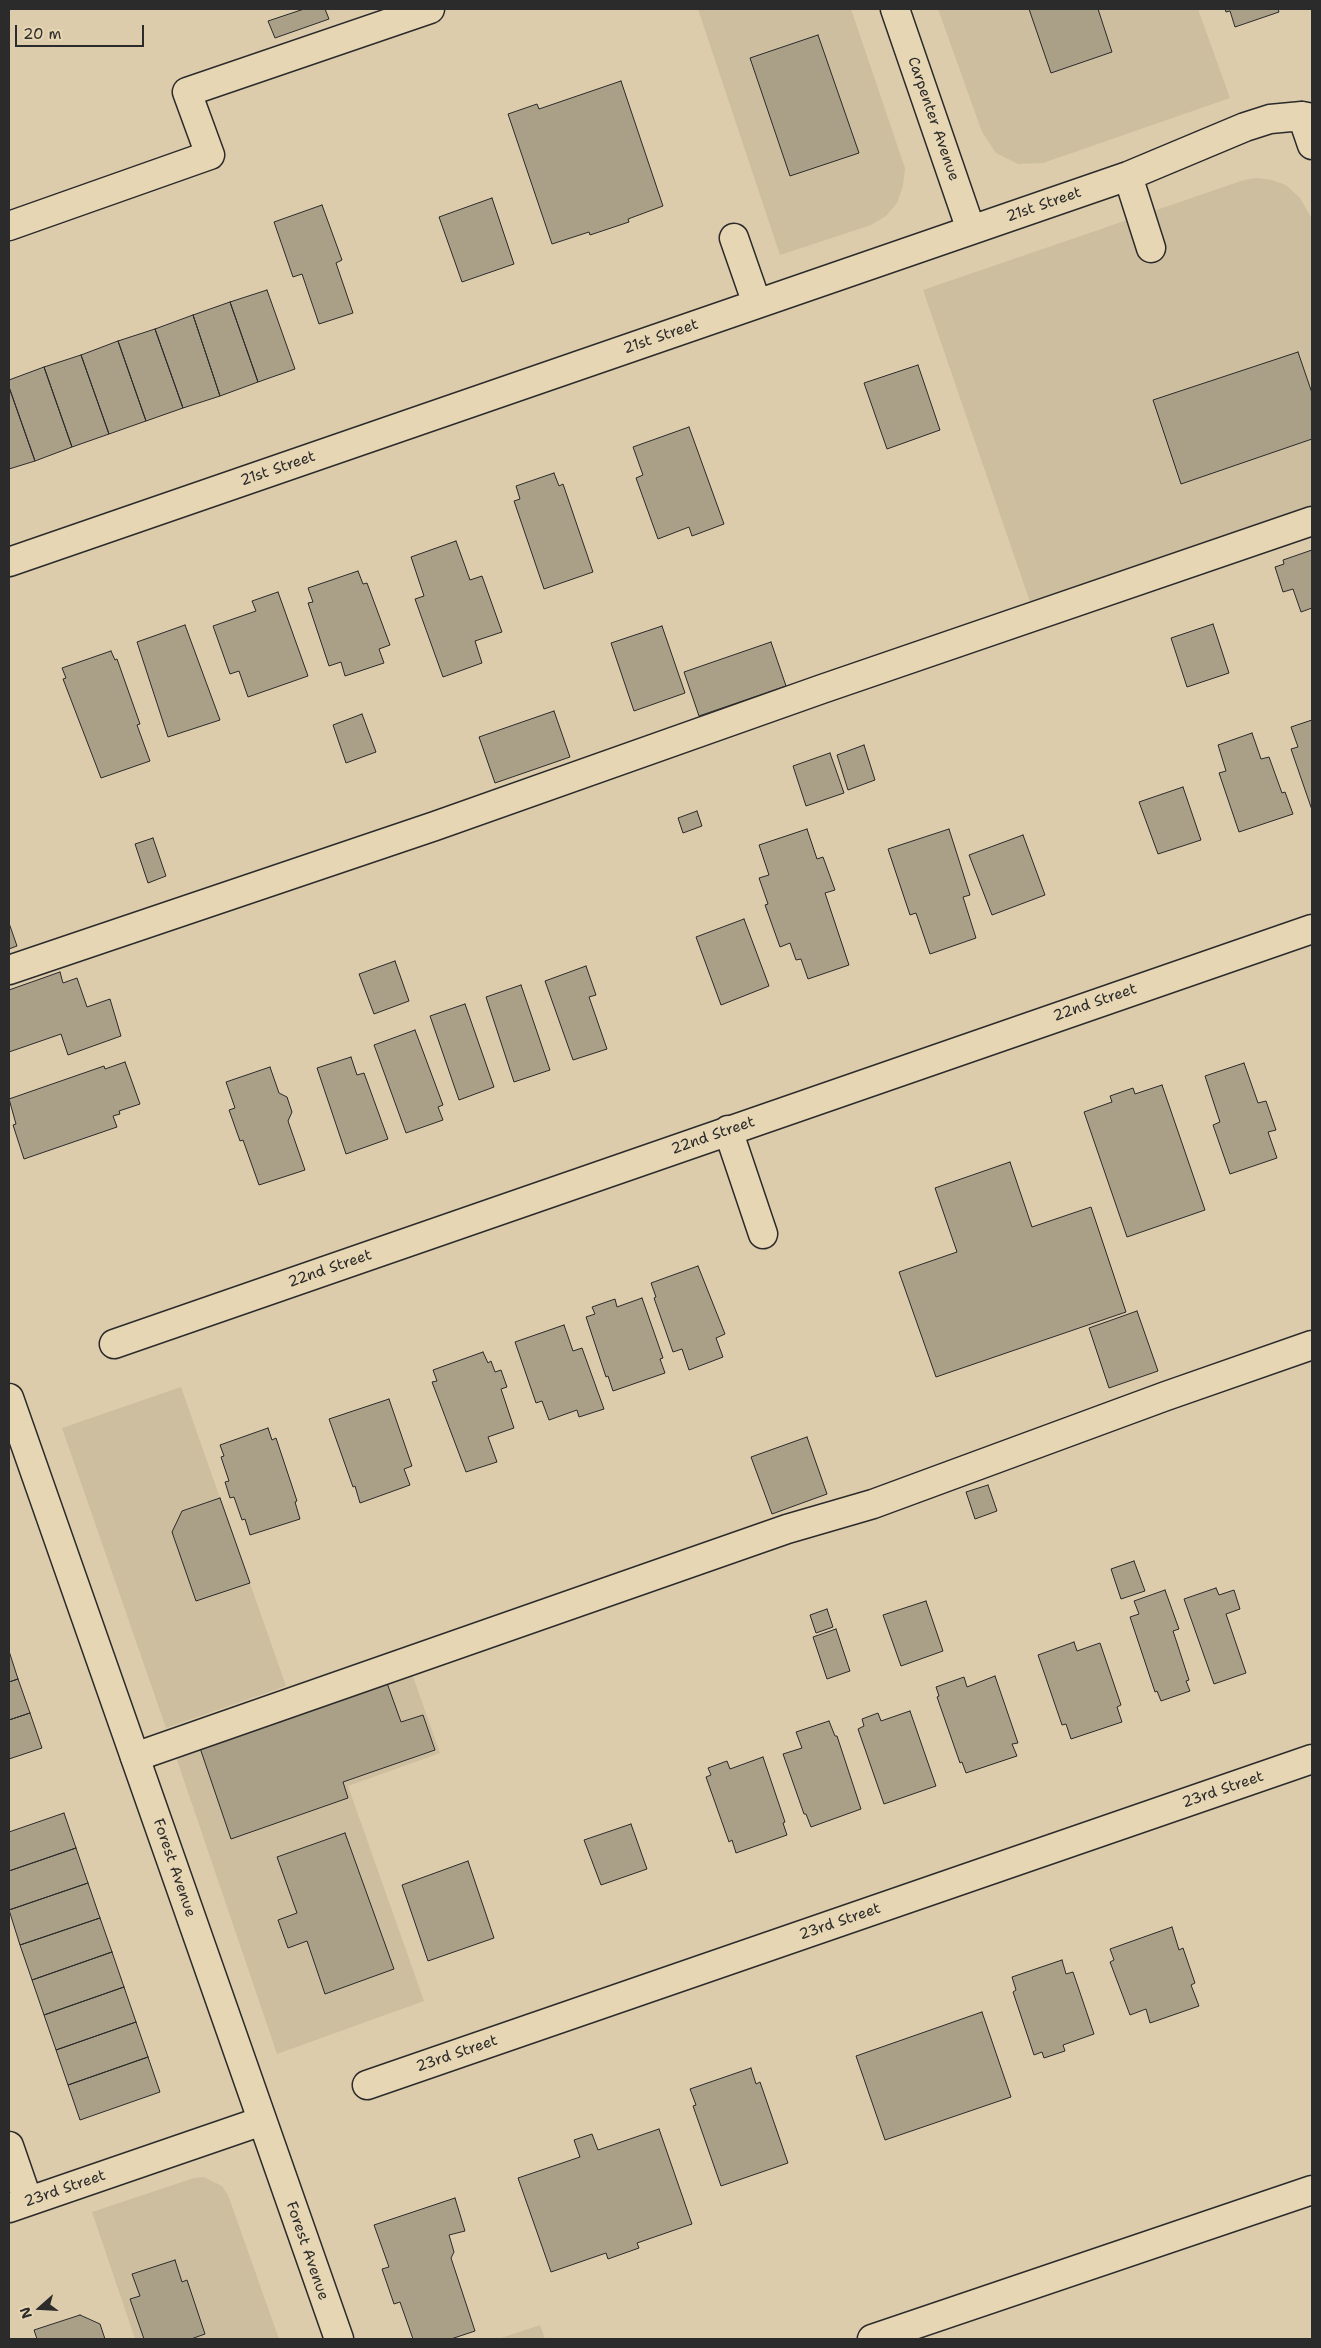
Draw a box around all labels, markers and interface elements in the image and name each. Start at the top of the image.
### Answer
scale bar [18,15,146,47]
text: 20 m [23,24,62,44]
street label: Carpenter Avenue [903,55,963,183]
street label: 21st Street [1004,184,1084,226]
street label: 21st Street [621,316,701,358]
street label: 21st Street [238,448,318,490]
street label: 22nd Street [1051,980,1139,1026]
street label: 22nd Street [669,1113,757,1159]
street label: 22nd Street [286,1246,374,1292]
street label: 23rd Street [1180,1768,1266,1812]
street label: Forest Avenue [149,1816,199,1920]
street label: 23rd Street [797,1900,883,1944]
street label: 23rd Street [414,2032,500,2076]
street label: 23rd Street [22,2167,108,2211]
street label: Forest Avenue [282,2199,332,2303]
north arrow [15,2283,65,2333]
text: N [16,2305,36,2321]

